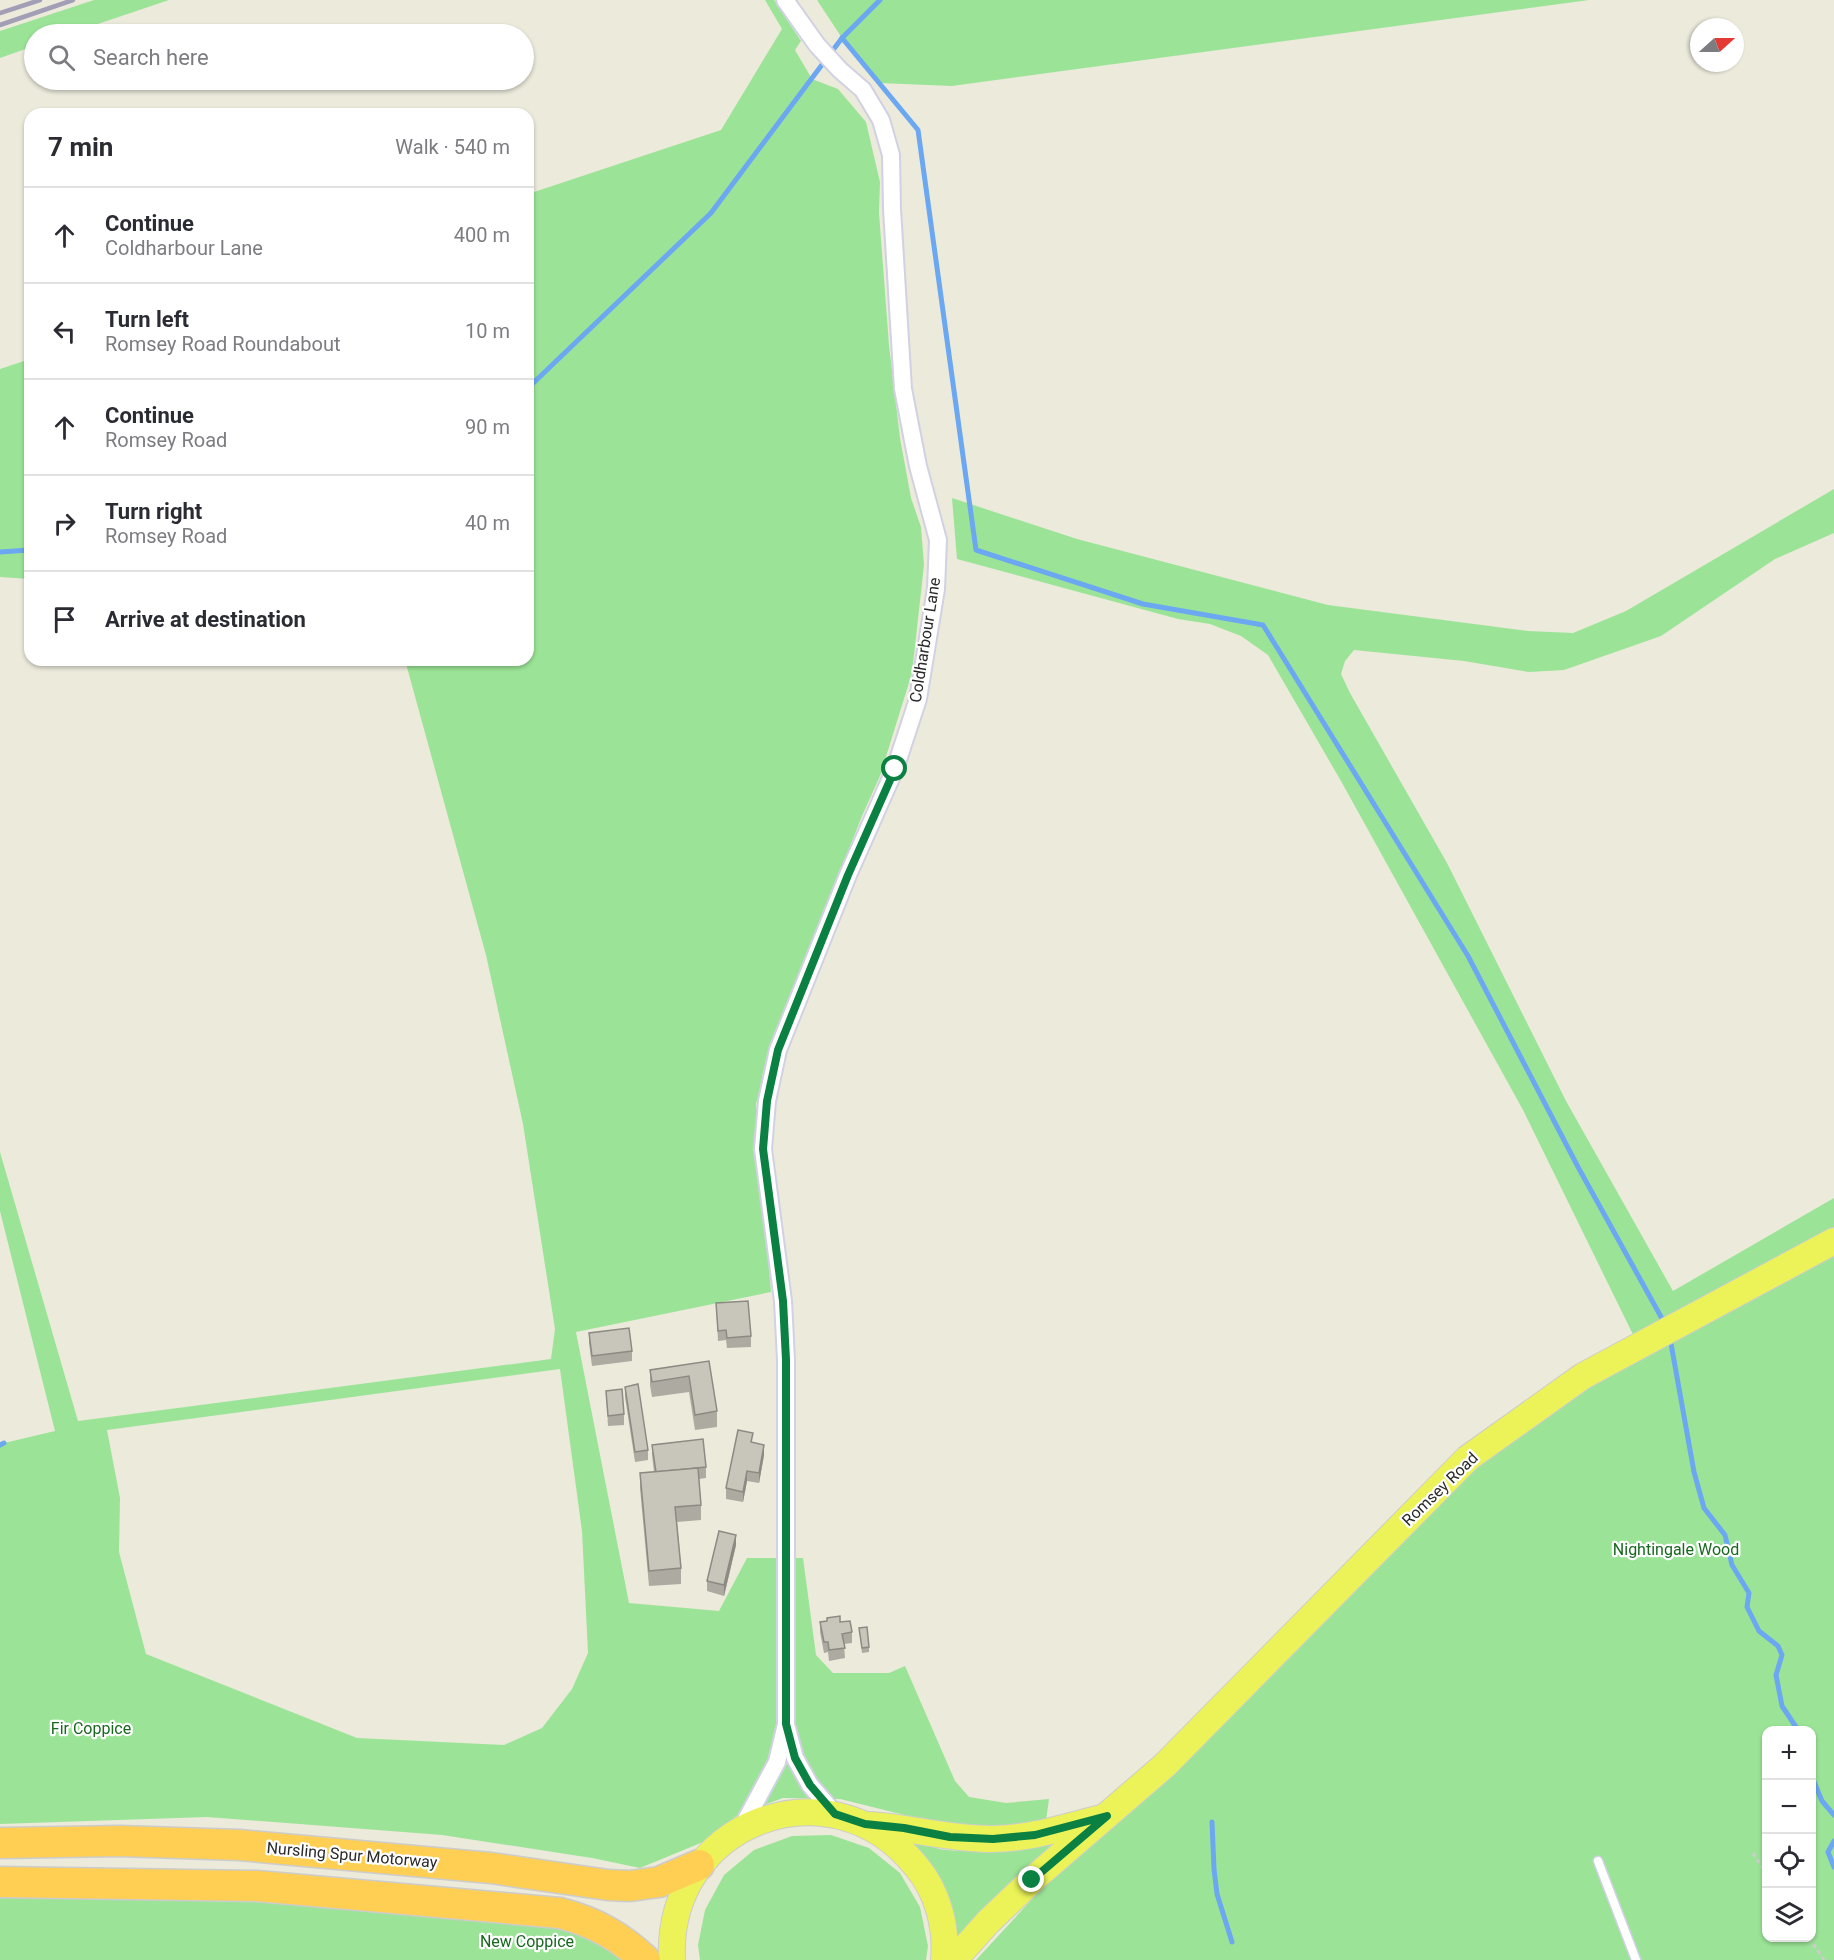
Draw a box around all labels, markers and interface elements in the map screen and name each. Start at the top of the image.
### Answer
north arrow [1690,18,1744,72]
search box [24,24,534,90]
icon: search [45,41,78,74]
text: Search here [93,45,209,70]
text: 7 min [48,132,113,162]
text: Walk · 540 m [395,135,510,159]
text: Continue [105,211,194,236]
icon: ahead [48,219,81,252]
text: 400 m [454,223,510,247]
text: Coldharbour Lane [105,236,263,260]
text: Turn left [105,307,189,332]
icon: left [48,315,81,348]
text: 10 m [465,319,510,343]
text: Romsey Road Roundabout [105,332,341,356]
text: Continue [105,403,194,428]
icon: ahead [48,411,81,444]
text: 90 m [465,415,510,439]
text: Romsey Road [105,428,227,452]
text: Turn right [105,499,202,524]
icon: right [48,507,81,540]
text: 40 m [465,511,510,535]
text: Romsey Road [105,524,227,548]
street label: Coldharbour Lane [906,576,944,704]
icon: arrive [48,603,81,636]
text: Arrive at destination [105,607,306,632]
route start [881,755,907,781]
street label: Romsey Road [1398,1448,1482,1530]
park label: Nightingale Wood [1613,1540,1739,1559]
park label: Fir Coppice [51,1719,131,1738]
map controls [1762,1726,1816,1942]
button: + [1762,1726,1816,1780]
button: − [1762,1780,1816,1834]
button: locate [1762,1834,1816,1888]
street label: Nursling Spur Motorway [266,1838,439,1872]
route end [1018,1866,1044,1892]
button: layers [1762,1888,1816,1942]
park label: New Coppice [480,1932,574,1951]

